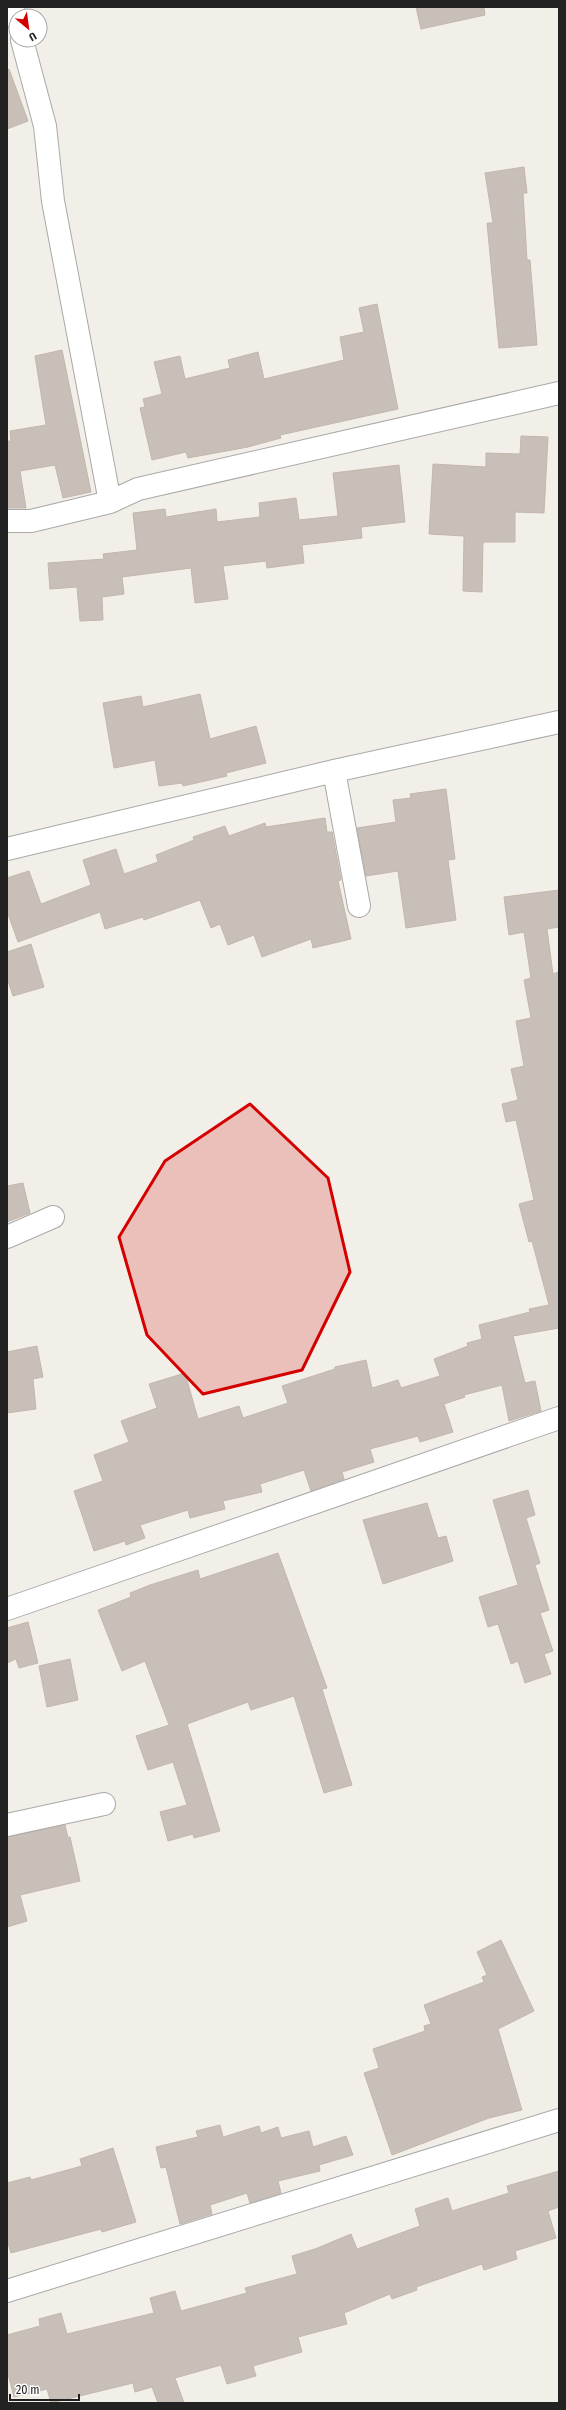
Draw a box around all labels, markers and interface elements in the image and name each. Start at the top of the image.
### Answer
north arrow [8,8,48,48]
text: U [27,29,39,44]
scale bar [10,2376,79,2402]
text: 20 m [16,2383,40,2397]

